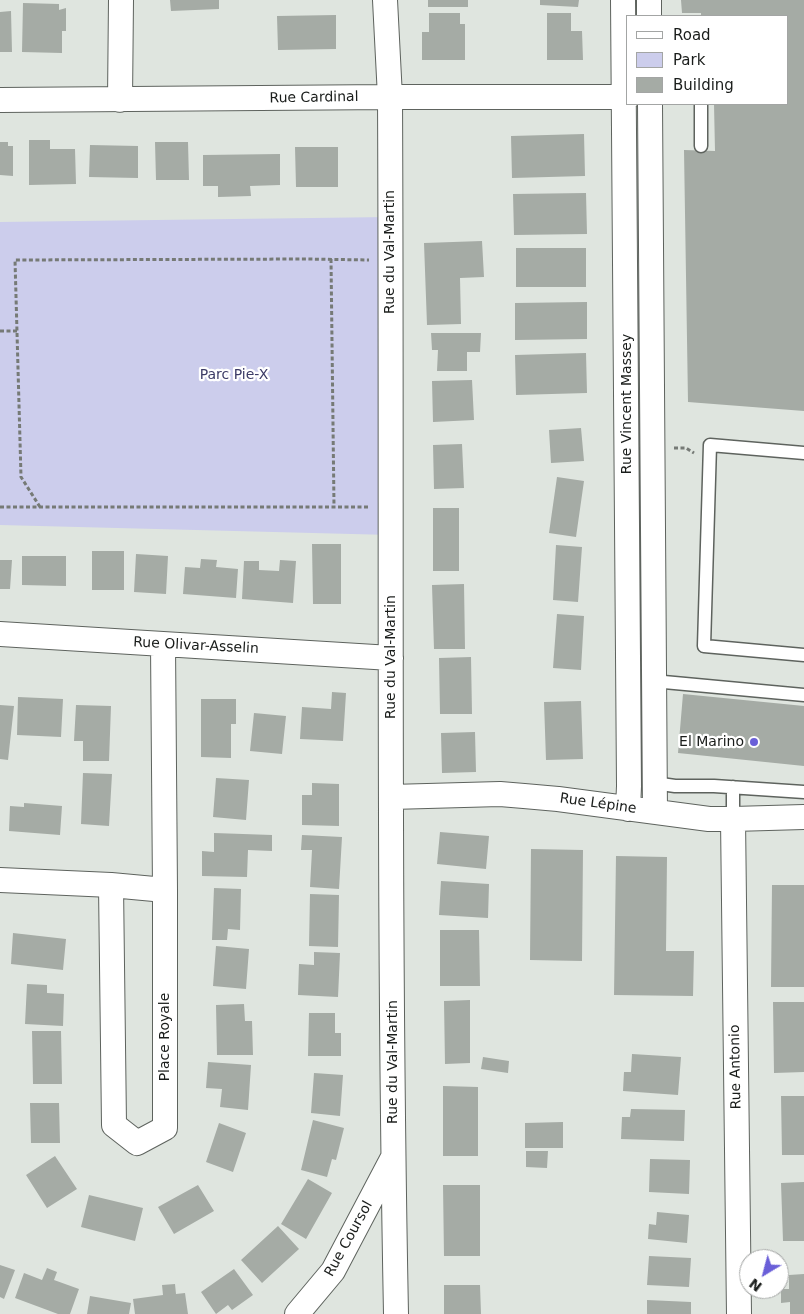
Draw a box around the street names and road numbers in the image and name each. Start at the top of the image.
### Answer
street label: Rue Cardinal [269,89,359,107]
street label: Rue du Val-Martin [382,190,398,314]
street label: Rue Vincent Massey [619,334,635,474]
street label: Rue du Val-Martin [383,595,399,719]
street label: Rue Olivar-Asselin [133,634,259,658]
street label: Rue Lépine [558,790,638,818]
street label: Place Royale [157,993,173,1081]
street label: Rue du Val-Martin [385,1000,401,1124]
street label: Rue Antonio [727,1024,745,1110]
street label: Rue Coursol [321,1198,377,1280]

